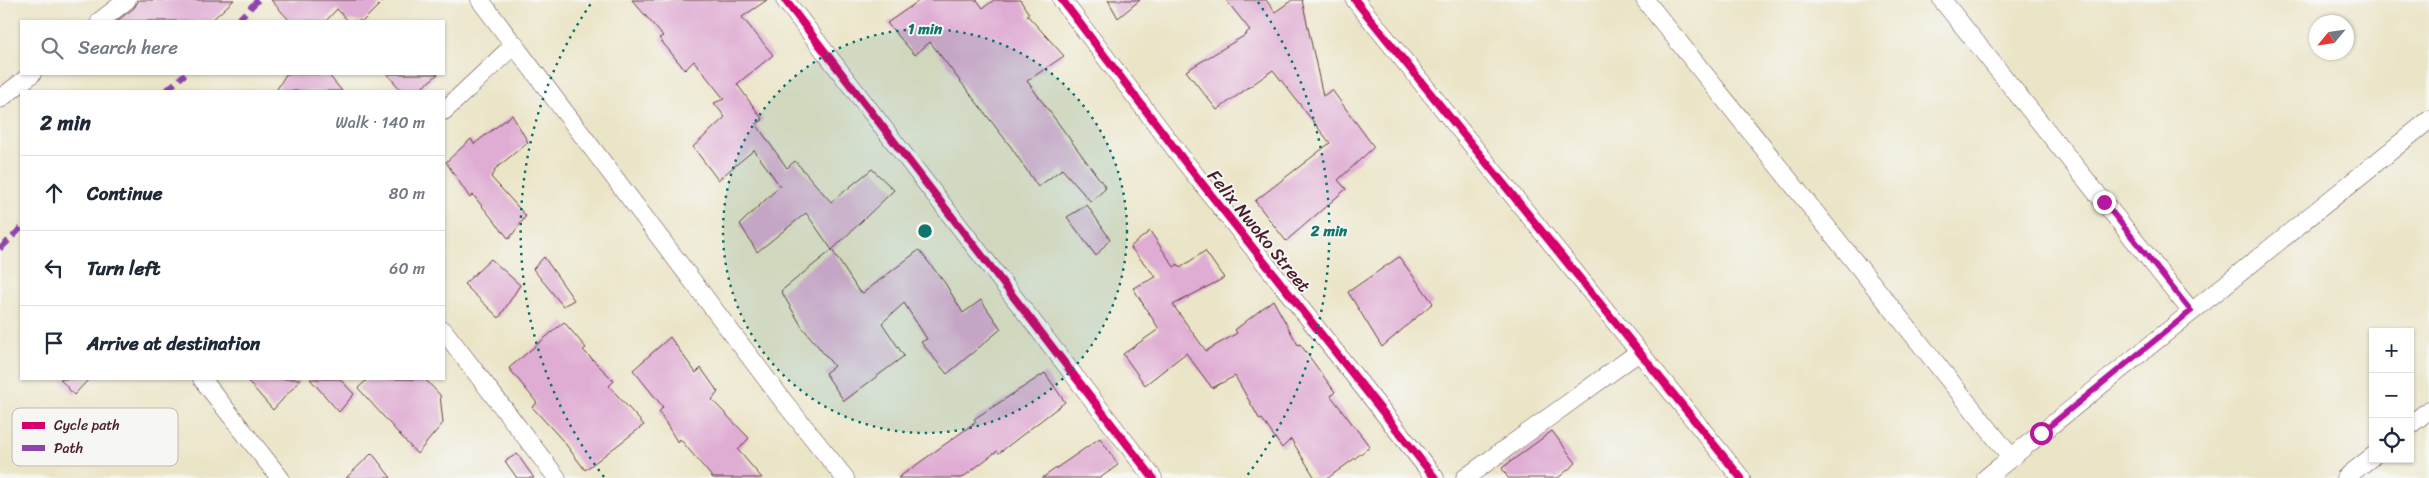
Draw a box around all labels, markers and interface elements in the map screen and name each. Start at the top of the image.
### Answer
north arrow [2309,15,2354,60]
text: 1 min [908,16,943,42]
search box [20,20,445,75]
text: Search here [78,31,178,64]
icon: search [38,34,66,62]
text: 2 min [40,104,91,142]
text: Walk · 140 m [336,108,425,137]
street label: Felix Nwoko Street [1199,162,1319,300]
text: Continue [87,177,163,210]
icon: ahead [40,179,68,207]
text: 80 m [389,179,425,208]
route end [2093,191,2116,214]
text: 2 min [1310,218,1348,244]
centre of rings [916,222,934,240]
text: Turn left [87,252,160,285]
icon: left [40,254,68,282]
text: 60 m [389,254,425,283]
text: Arrive at destination [87,327,260,360]
map controls [2369,328,2414,463]
button: + [2369,328,2414,373]
icon: arrive [40,329,68,357]
button: − [2369,373,2414,418]
legend [12,408,178,466]
text: Cycle path [54,413,120,438]
button: locate [2369,418,2414,463]
route start [2030,422,2053,445]
text: Path [54,436,83,461]

